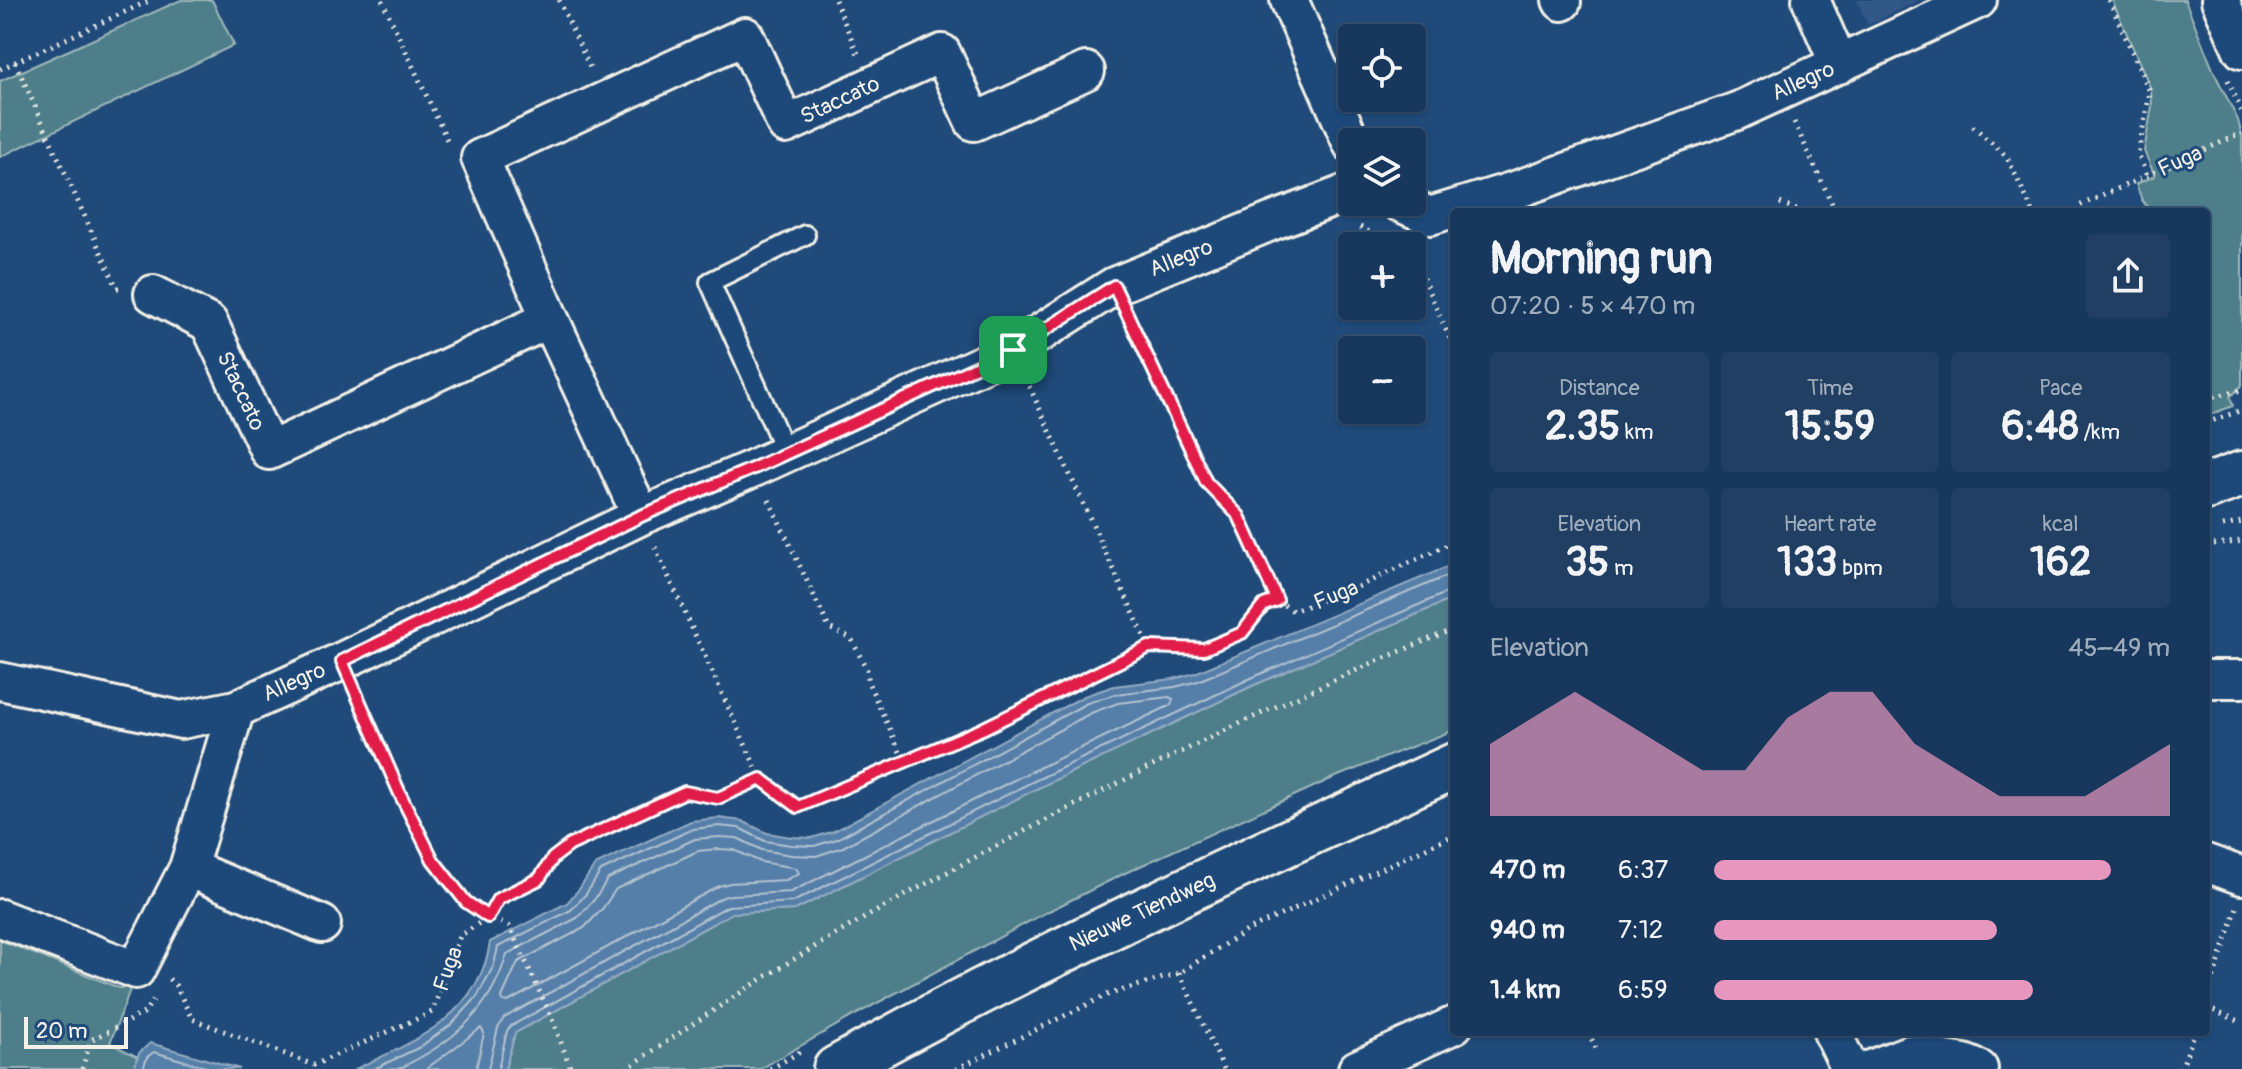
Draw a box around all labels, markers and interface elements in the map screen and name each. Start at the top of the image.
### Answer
map controls [1338,24,1426,424]
button: locate [1338,24,1426,112]
street label: Allegro [1767,55,1839,107]
street label: Staccato [796,69,884,131]
button: layers [1338,128,1426,216]
street label: Fuga [2153,139,2207,183]
button: + [1338,232,1426,320]
text: Morning run [1490,232,1713,287]
street label: Allegro [1145,233,1217,283]
button: share [2086,234,2170,318]
text: 07:20 · 5 × 470 m [1490,290,1695,322]
pin [979,316,1047,384]
icon: arrive [991,328,1035,372]
button: − [1338,336,1426,424]
street label: Staccato [210,347,272,435]
text: Distance [1559,374,1640,402]
text: Time [1807,374,1853,402]
text: Pace [2039,374,2082,402]
text: 2.35 [1545,402,1620,451]
text: 15:59 [1785,402,1875,451]
text: 6:48 [2001,402,2079,451]
text: km [1620,418,1654,446]
text: /km [2079,418,2120,446]
text: Elevation [1557,510,1641,538]
text: Heart rate [1784,510,1876,538]
text: kcal [2043,510,2079,538]
text: 35 [1565,538,1609,587]
text: 133 [1777,538,1837,587]
text: 162 [2030,538,2091,587]
text: m [1609,554,1633,582]
text: bpm [1837,554,1883,582]
street label: Fuga [1310,573,1362,617]
text: Elevation [1490,632,1589,664]
text: 45–49 m [2068,632,2170,664]
street label: Allegro [258,656,330,708]
text: 470 m [1490,854,1565,886]
text: 6:37 [1618,854,1668,886]
street label: Nieuwe Tiendweg [1065,866,1219,958]
text: 940 m [1490,914,1565,946]
text: 7:12 [1618,914,1663,946]
street label: Fuga [427,943,469,995]
text: 1.4 km [1490,974,1561,1006]
text: 6:59 [1618,974,1668,1006]
scale bar [24,1013,128,1049]
text: 20 m [36,1017,88,1045]

